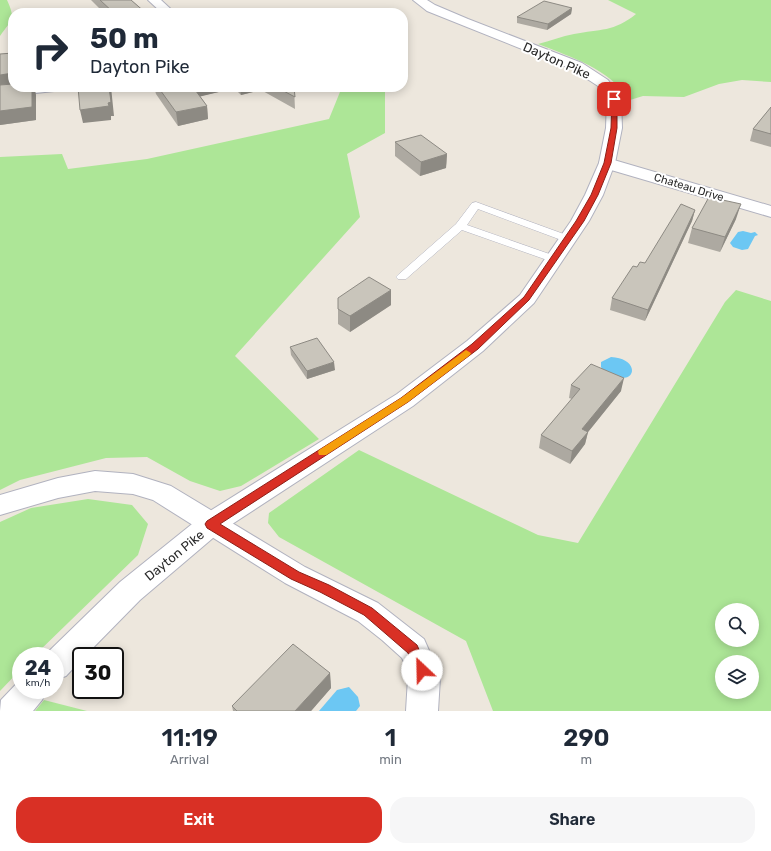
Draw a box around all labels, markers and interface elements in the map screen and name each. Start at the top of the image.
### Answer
text: 50 m [90,22,159,55]
icon: right [24,24,76,76]
street label: Dayton Pike [521,39,593,82]
text: Dayton Pike [90,56,190,78]
pin [597,82,631,116]
icon: arrive [603,88,625,110]
street label: Chateau Drive [652,171,725,204]
street label: Dayton Pike [142,527,207,584]
map controls [715,603,759,699]
button: search [715,603,759,647]
speed limit sign: 30 [72,647,124,699]
position arrow [401,649,443,691]
button: layers [715,655,759,699]
text: 24 [25,656,51,680]
text: km/h [26,677,50,689]
text: 11:19 [161,724,218,752]
text: 1 [385,724,396,752]
text: 290 [563,724,610,752]
text: Arrival [170,752,209,767]
text: min [379,752,402,767]
text: m [581,752,592,767]
button: Exit [16,797,382,843]
button: Share [390,797,755,843]

